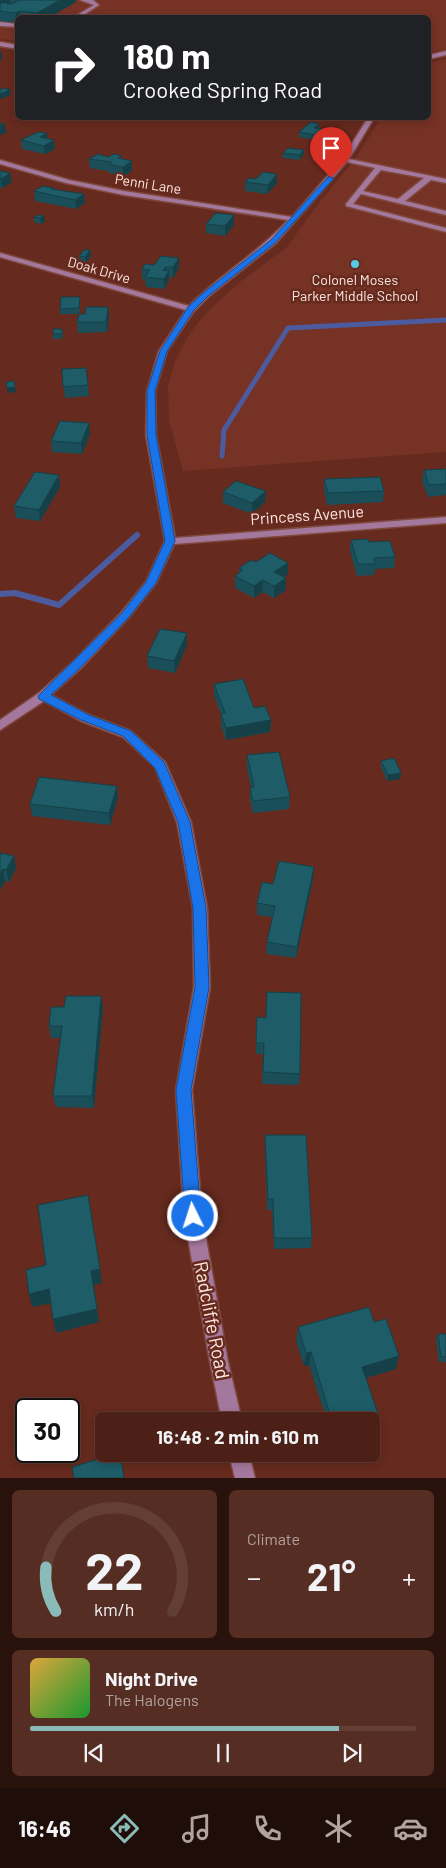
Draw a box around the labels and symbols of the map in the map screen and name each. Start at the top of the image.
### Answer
pin [310,127,352,178]
street label: Penni Lane [114,170,182,197]
street label: Doak Drive [66,252,132,287]
marker: Colonel Moses Parker Middle School [349,258,361,270]
place label: Colonel Moses Parker Middle School [292,271,418,304]
street label: Princess Avenue [250,501,364,528]
position arrow [166,1189,218,1241]
street label: Radcliffe Road [190,1259,235,1381]
speed limit sign: 30 [15,1398,80,1463]

